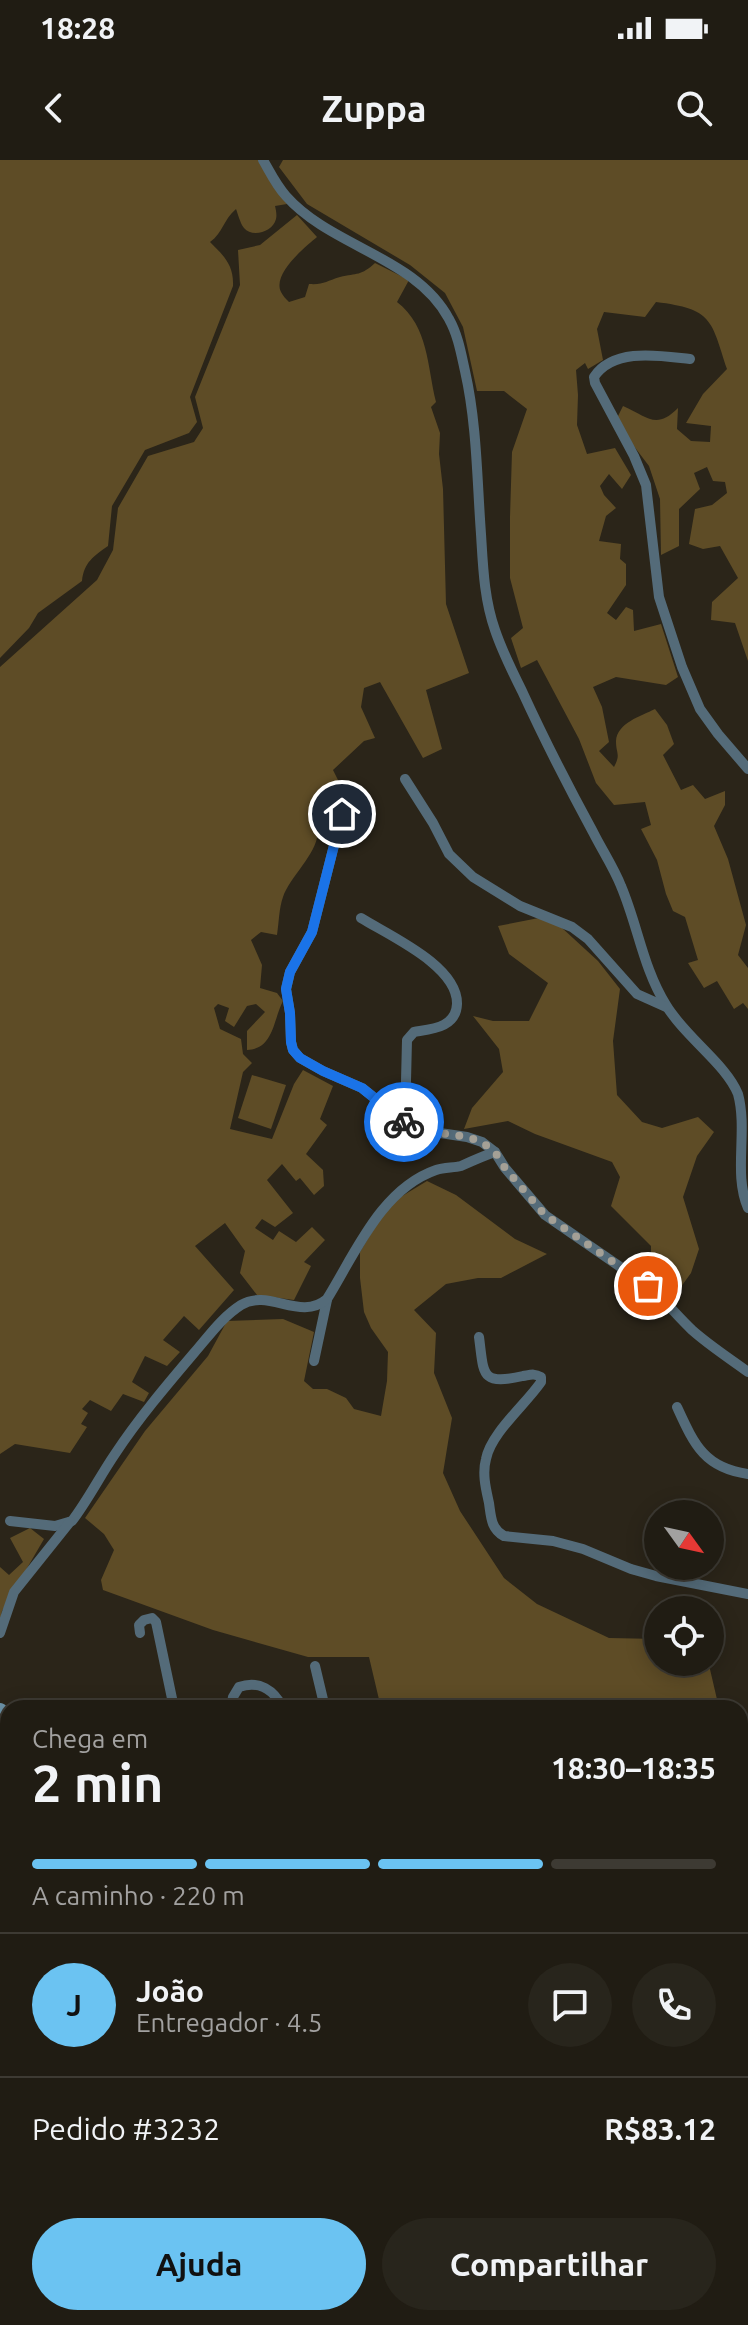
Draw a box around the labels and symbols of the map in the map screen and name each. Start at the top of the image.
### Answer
pin [308,780,376,848]
courier [364,1082,444,1162]
pin [614,1252,682,1320]
north arrow [644,1500,724,1580]

